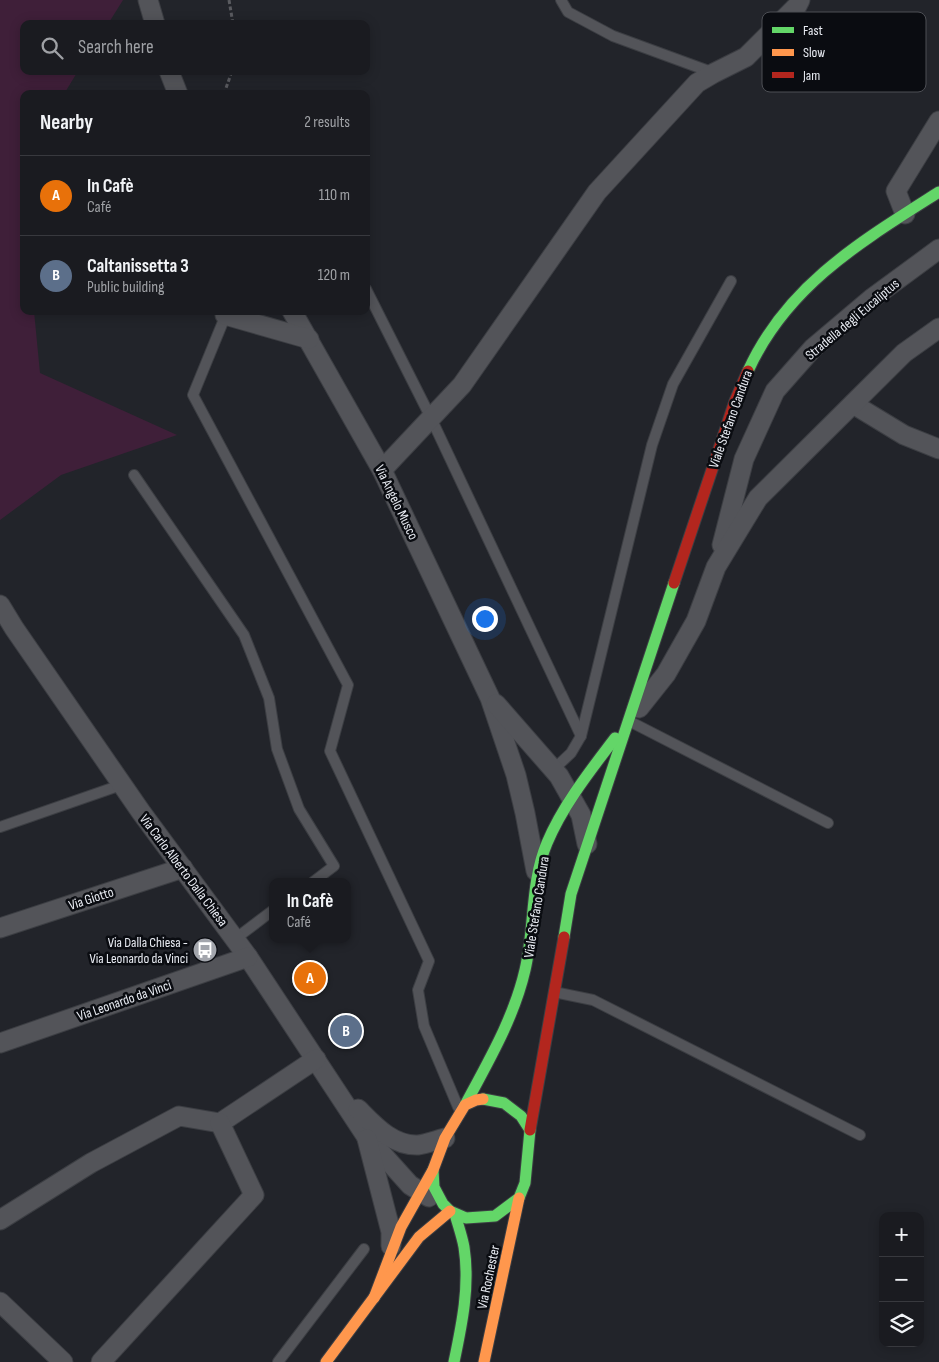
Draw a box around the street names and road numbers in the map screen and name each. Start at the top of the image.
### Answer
street label: Stradella degli Eucaliptus [802,275,903,364]
street label: Viale Stefano Candura [705,368,756,470]
street label: Via Angelo Musco [371,462,422,543]
street label: Via Carlo Alberto Dalla Chiesa [136,811,231,930]
street label: Viale Stefano Candura [520,855,553,959]
street label: Via Giotto [67,883,116,914]
street label: Via Leonardo da Vinci [75,976,174,1025]
street label: Via Rochester [473,1244,504,1311]

